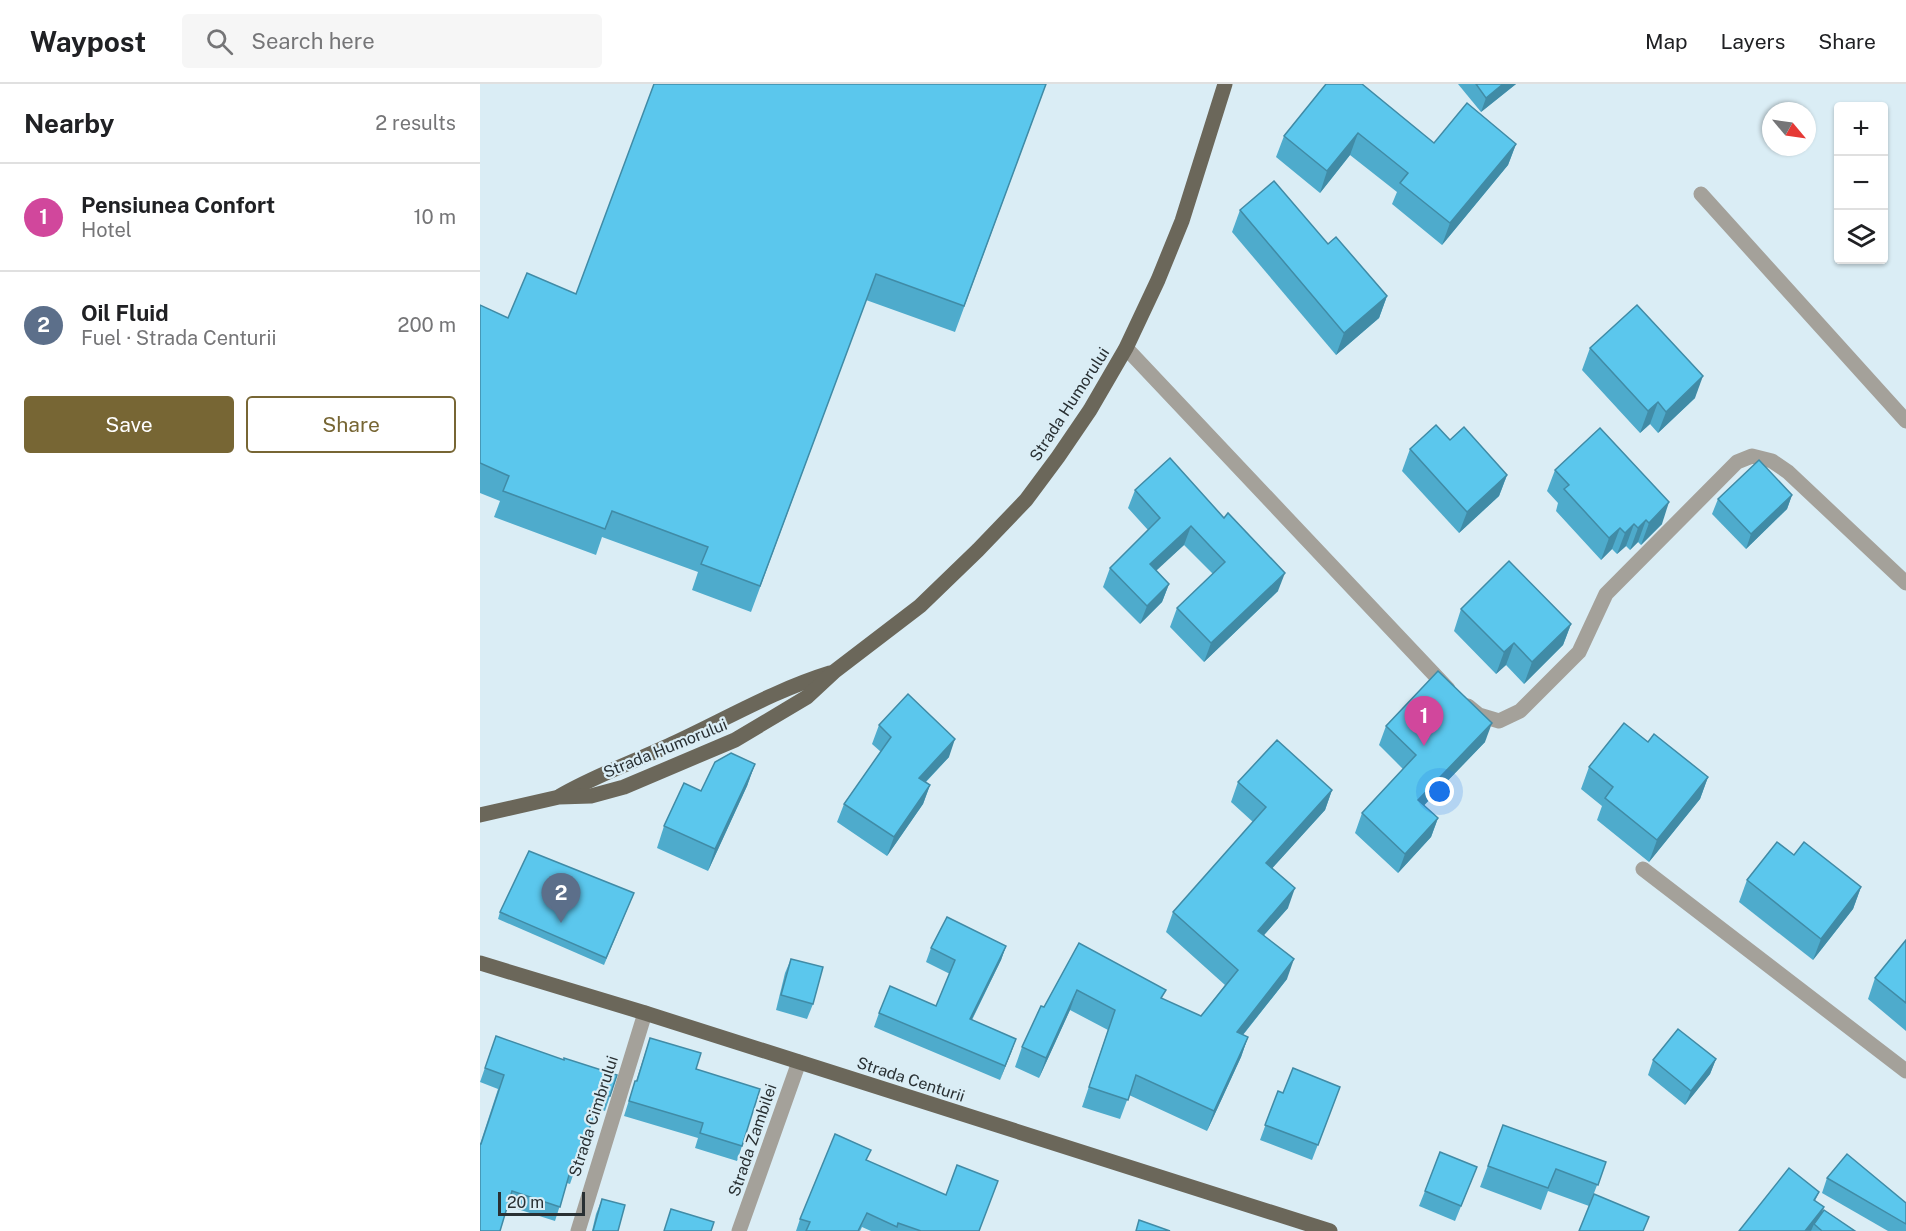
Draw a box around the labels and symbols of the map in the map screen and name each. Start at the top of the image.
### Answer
north arrow [1762,102,1816,156]
street label: Strada Humorului [1026,344,1113,465]
pin: 1 [1404,696,1444,746]
street label: Strada Humorului [601,715,730,782]
your location [1425,777,1454,806]
pin: 2 [542,874,580,923]
street label: Strada Cimbrului [565,1053,622,1179]
street label: Strada Centurii [854,1053,967,1106]
street label: Strada Zambilei [724,1081,781,1199]
scale bar [498,1189,585,1216]

